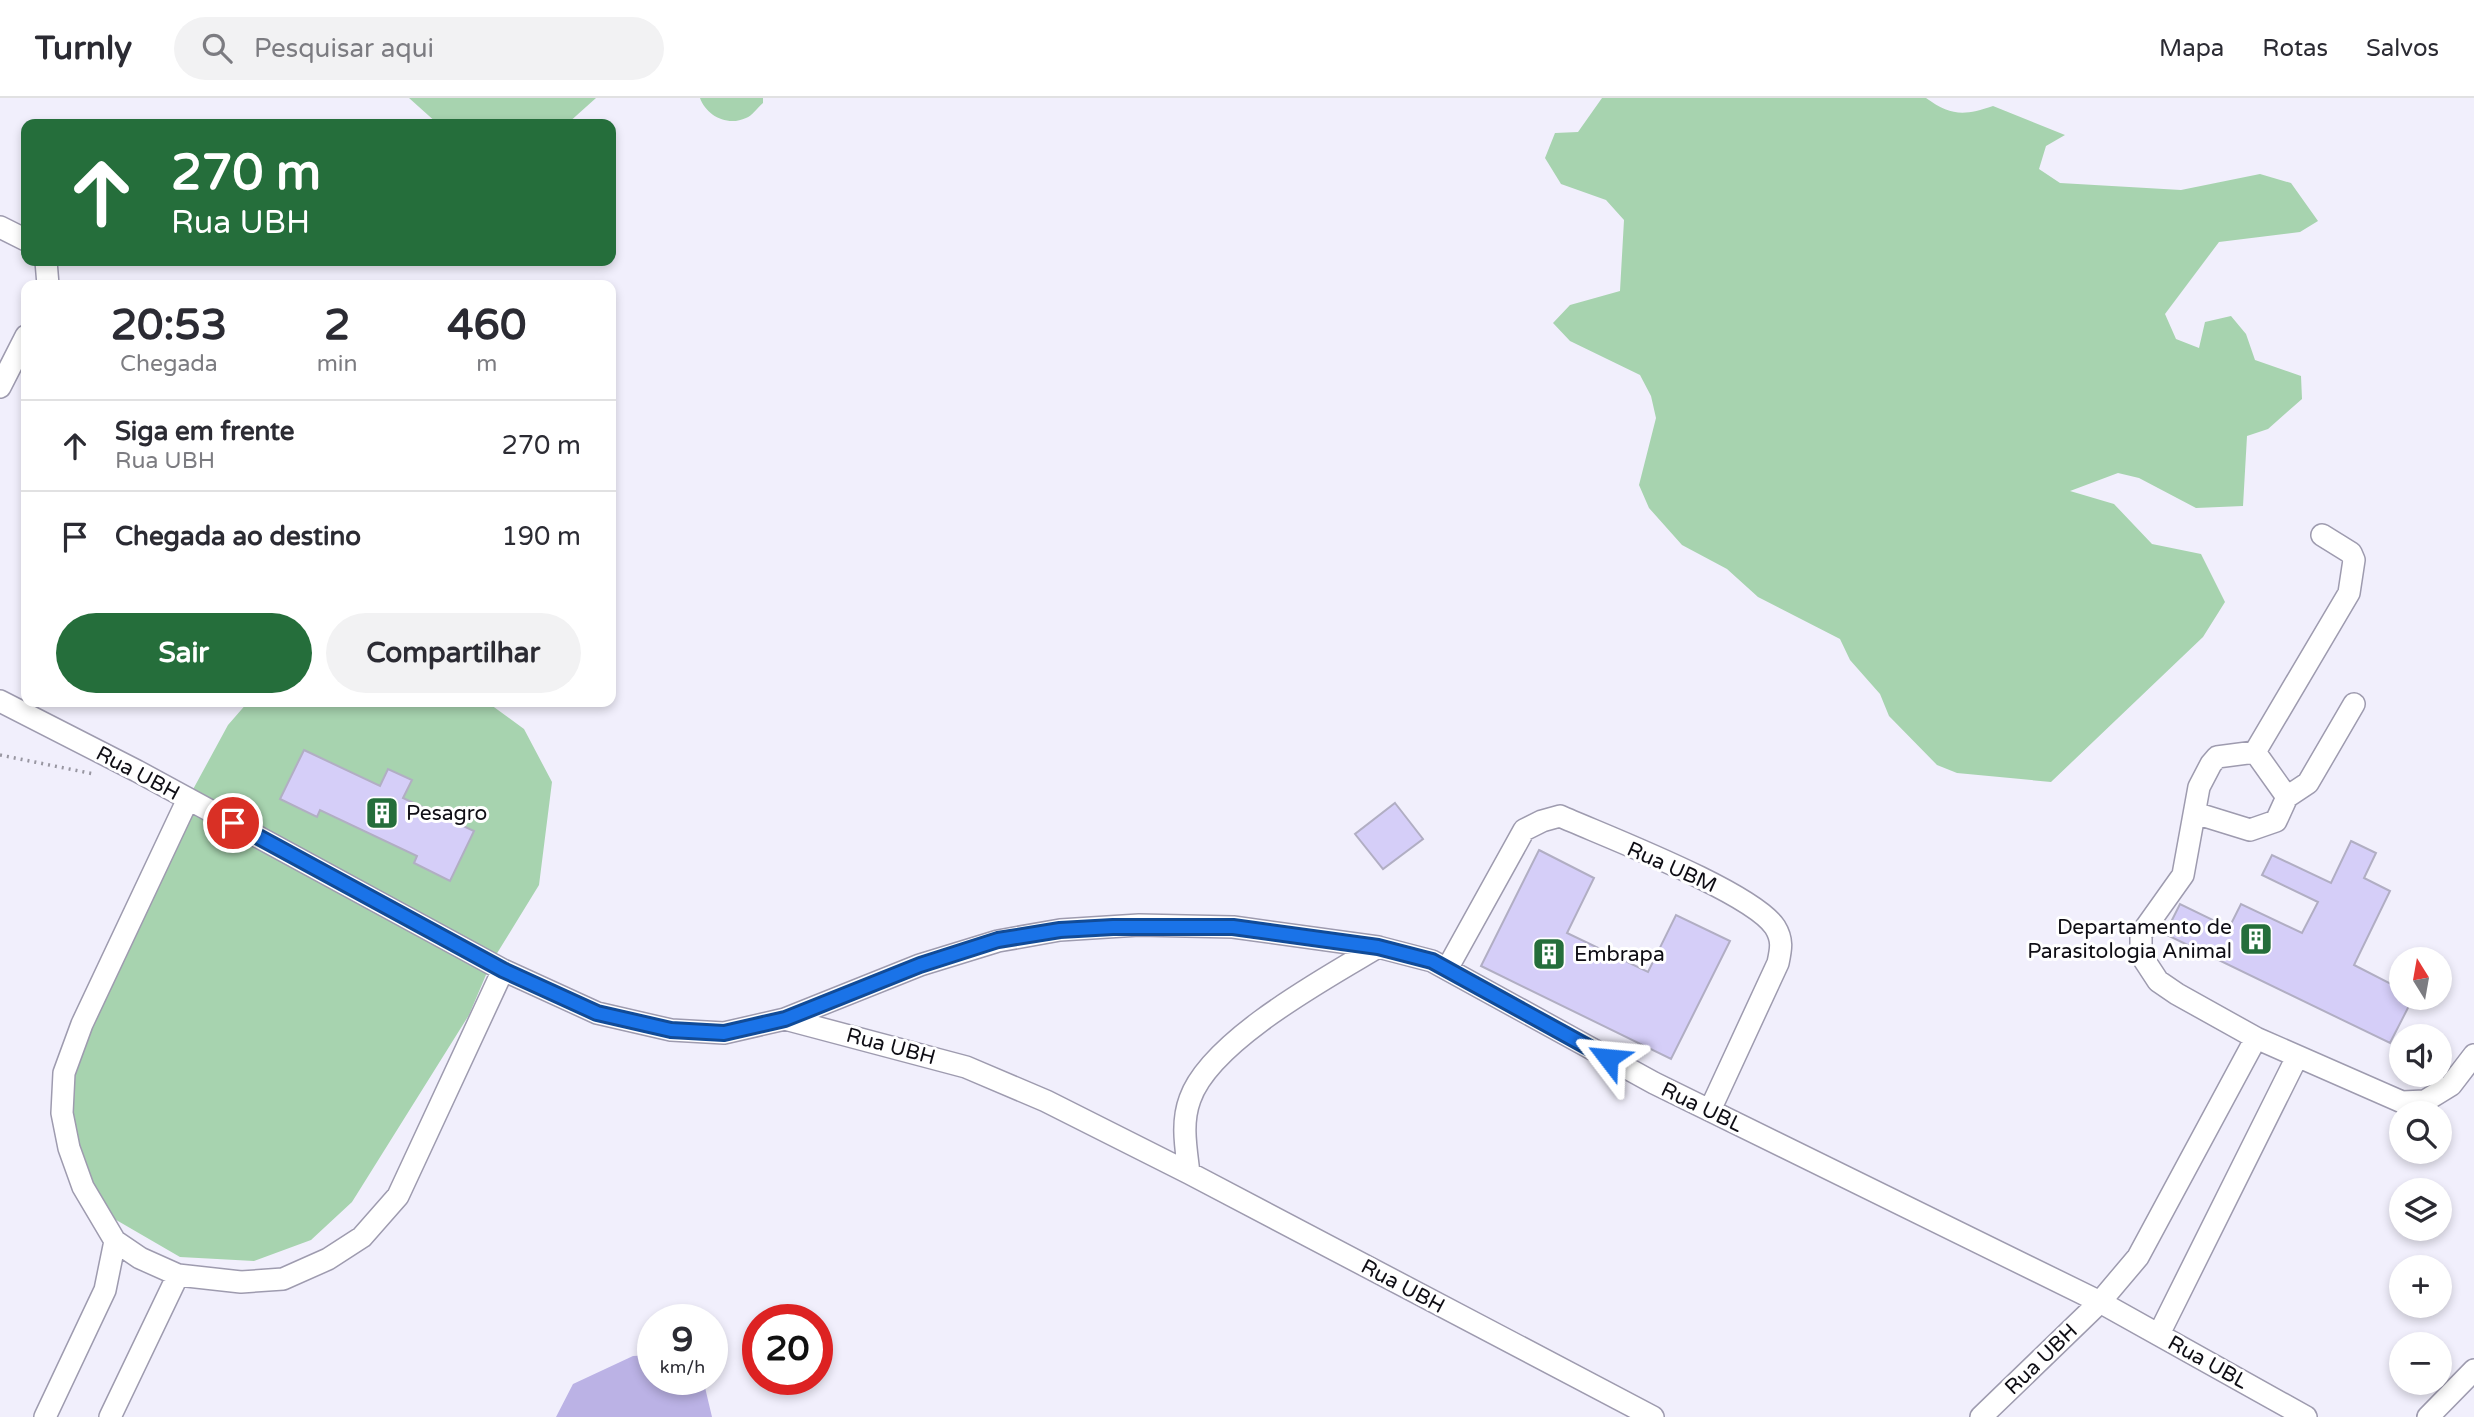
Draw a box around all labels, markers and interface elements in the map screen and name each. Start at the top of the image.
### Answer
search box [174,17,664,80]
text: Turnly [35,29,132,68]
icon: search [198,29,236,67]
text: Pesquisar aqui [254,33,434,64]
text: Mapa [2159,34,2224,63]
text: Rotas [2262,34,2328,63]
text: Salvos [2366,34,2439,63]
text: 270 m [171,144,321,203]
icon: ahead [56,147,147,238]
text: Rua UBH [171,204,310,242]
text: 20:53 [111,300,227,351]
text: 2 [324,300,350,351]
text: 460 [447,300,526,351]
text: Chegada [120,350,218,378]
text: min [317,350,358,378]
text: m [476,350,497,378]
text: Siga em frente [115,416,295,447]
icon: ahead [56,427,94,465]
text: 270 m [501,430,581,461]
text: Rua UBH [115,447,215,475]
icon: arrive [56,518,94,556]
text: Chegada ao destino [115,521,361,552]
text: 190 m [501,521,581,552]
button: Sair [56,613,312,693]
button: Compartilhar [326,613,581,693]
street label: Rua UBH [92,741,184,806]
pin [203,793,263,853]
building icon: Pesagro [363,794,401,832]
place label: Pesagro [406,801,487,826]
icon: arrive [214,804,252,842]
street label: Rua UBM [1623,837,1721,898]
place label: Departamento de Parasitologia Animal [2027,915,2232,964]
building icon: Departamento de Parasitologia Animal [2237,920,2275,958]
building icon: Embrapa [1530,935,1568,973]
place label: Embrapa [1574,942,1665,967]
north arrow [2389,947,2452,1010]
map controls [2389,947,2452,1395]
position arrow [1571,1021,1645,1095]
street label: Rua UBH [844,1023,938,1070]
button: sound [2389,1024,2452,1087]
street label: Rua UBL [1657,1077,1747,1138]
button: search [2389,1101,2452,1164]
button: layers [2389,1178,2452,1241]
street label: Rua UBH [1357,1254,1449,1319]
button: + [2389,1255,2452,1318]
speed limit sign: 20 [742,1304,833,1395]
text: 9 [672,1319,693,1361]
street label: Rua UBH [2000,1319,2083,1400]
street label: Rua UBL [2163,1330,2252,1395]
button: − [2389,1332,2452,1395]
text: km/h [660,1356,705,1378]

